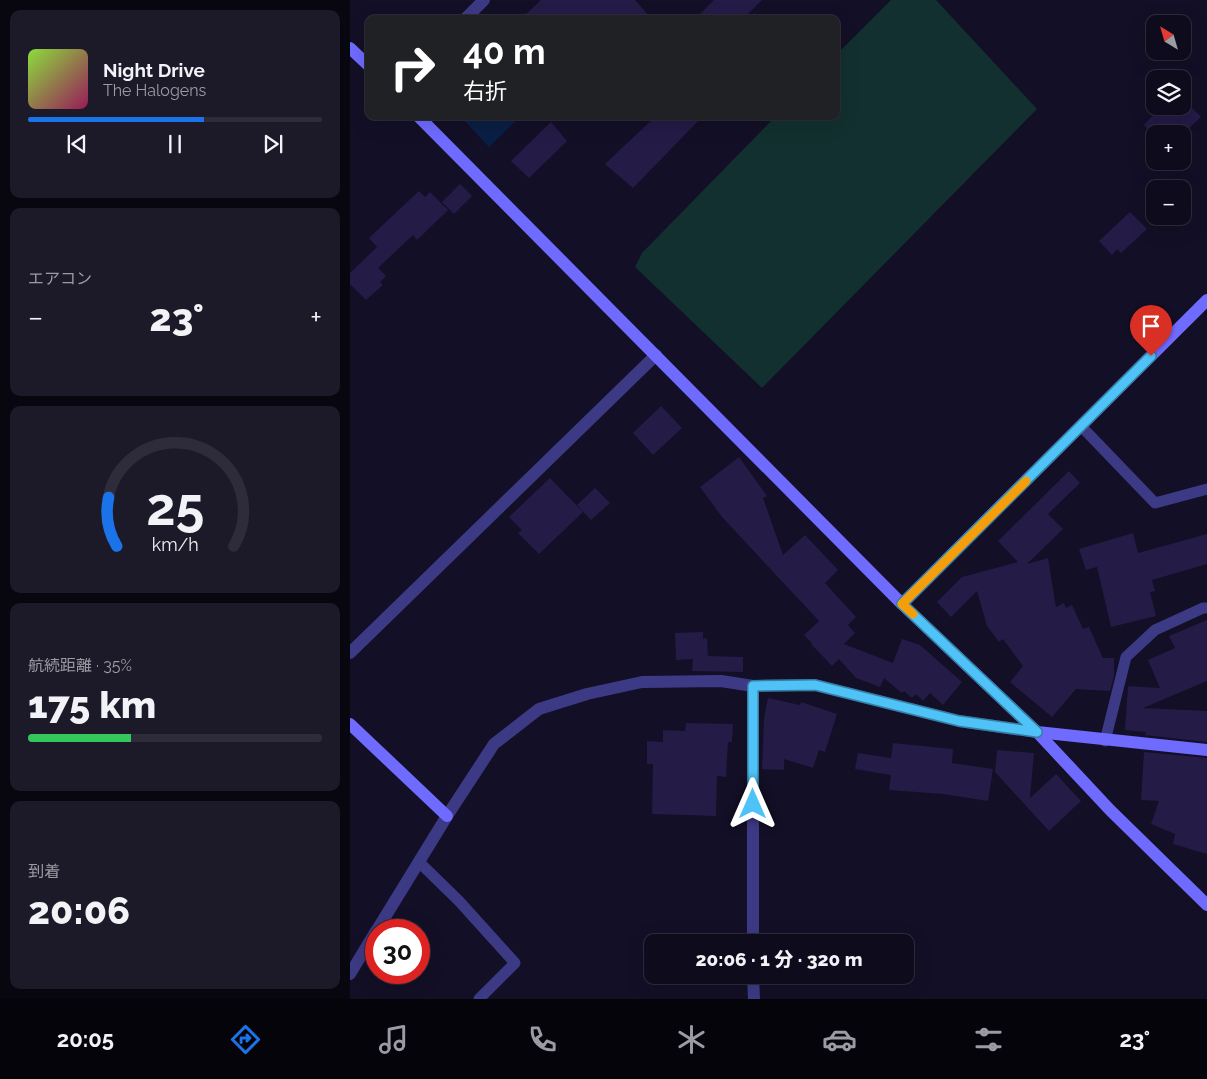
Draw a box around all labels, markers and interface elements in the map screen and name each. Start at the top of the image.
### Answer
north arrow [1146,15,1191,60]
map controls [1146,15,1191,225]
text: 40 m [463,31,545,72]
icon: right [380,35,445,100]
text: Night Drive [103,59,205,81]
button: layers [1146,70,1191,115]
text: 右折 [463,78,507,104]
text: The Halogens [103,81,206,100]
button: + [1146,125,1191,170]
icon: previous [63,130,91,158]
icon: pause [161,130,189,158]
icon: next [259,130,287,158]
button: − [1146,180,1191,225]
text: エアコン [28,269,92,288]
text: 23° [150,295,204,340]
text: − [28,301,43,334]
text: + [310,301,322,334]
pin [1130,305,1172,356]
icon: arrive [1137,312,1165,340]
text: 25 [146,476,204,537]
text: km/h [151,534,199,555]
text: 航続距離 · 35% [28,656,132,675]
text: 175 km [28,682,156,727]
position arrow [726,777,778,829]
text: 到着 [28,862,60,881]
text: 20:06 [28,888,130,933]
speed limit sign: 30 [365,919,430,984]
text: 20:06 · 1 分 · 320 m [696,948,862,970]
icon: directions [228,1022,263,1057]
icon: music [376,1022,411,1057]
icon: phone [525,1022,560,1057]
icon: climate [674,1022,709,1057]
icon: car [822,1022,857,1057]
icon: filters [971,1022,1006,1057]
text: 20:05 [57,1026,114,1052]
text: 23° [1119,1026,1150,1052]

